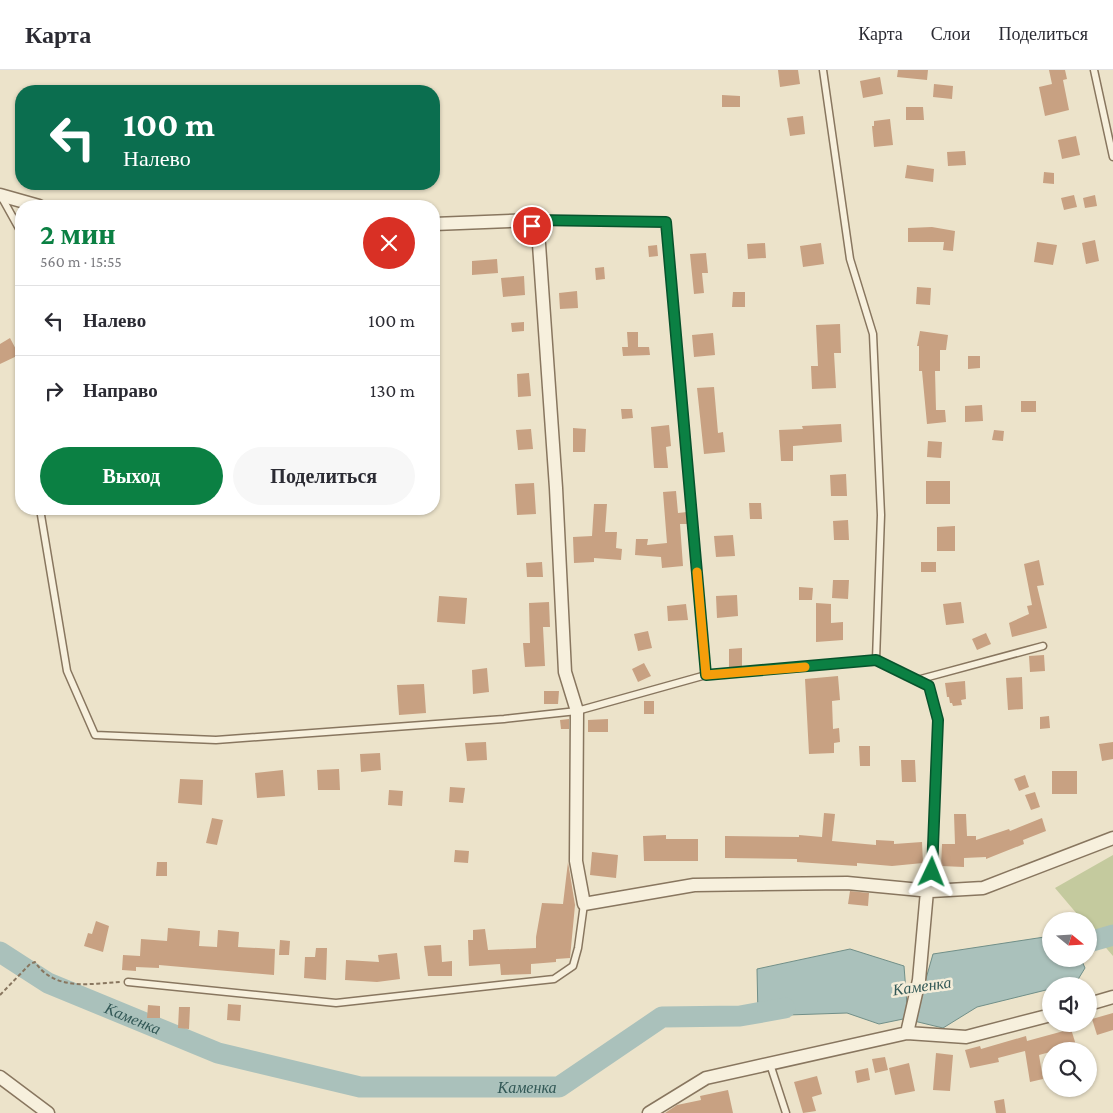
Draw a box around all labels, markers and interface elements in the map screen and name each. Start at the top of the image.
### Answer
text: Карта [25,21,91,48]
text: Карта [858,24,903,44]
text: Слои [931,24,970,44]
text: Поделиться [998,24,1088,44]
icon: left [40,105,105,170]
text: 100 m [123,105,215,144]
text: Налево [123,146,191,171]
pin [511,205,553,247]
icon: arrive [518,212,546,240]
text: 2 мин [40,217,116,250]
button: close [363,217,415,269]
text: 560 m · 15:55 [40,253,122,270]
icon: left [40,307,68,335]
text: Налево [83,310,146,331]
text: 100 m [368,310,415,331]
icon: right [40,377,68,405]
text: Направо [83,380,158,401]
text: 130 m [370,380,415,401]
button: Выход [40,447,223,505]
button: Поделиться [233,447,415,505]
position arrow [905,845,957,897]
north arrow [1042,912,1098,968]
map controls [1042,912,1097,1097]
water label: Каменка [891,973,952,999]
button: sound [1042,977,1097,1032]
water label: Каменка [102,999,163,1037]
button: search [1042,1042,1097,1097]
water label: Каменка [497,1079,556,1096]

